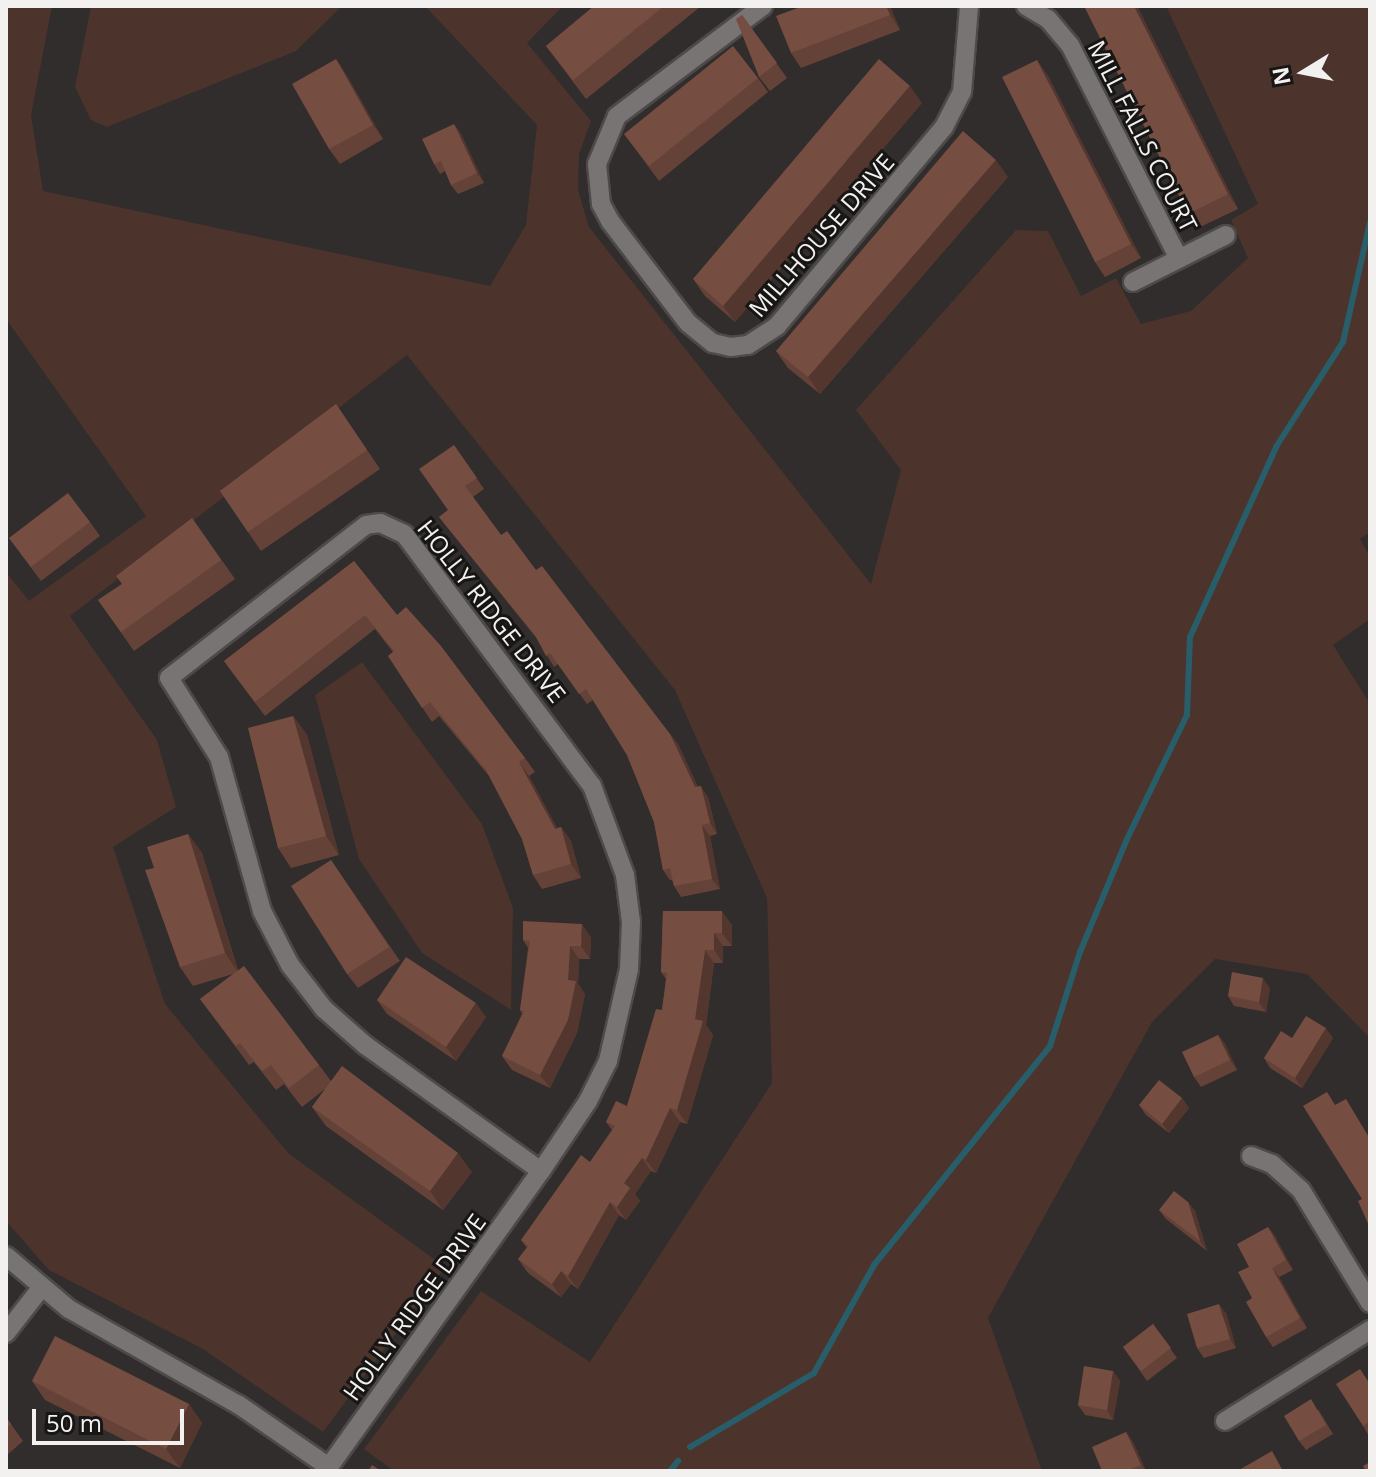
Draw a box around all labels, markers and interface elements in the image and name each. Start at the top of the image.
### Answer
north arrow [1264,32,1344,112]
street label: MILL FALLS COURT [1082,36,1204,236]
text: N [1264,65,1297,88]
street label: MILLHOUSE DRIVE [742,148,900,322]
street label: HOLLY RIDGE DRIVE [412,514,572,708]
street label: HOLLY RIDGE DRIVE [337,1208,491,1406]
scale bar [36,1393,188,1443]
text: 50 m [46,1406,102,1439]

